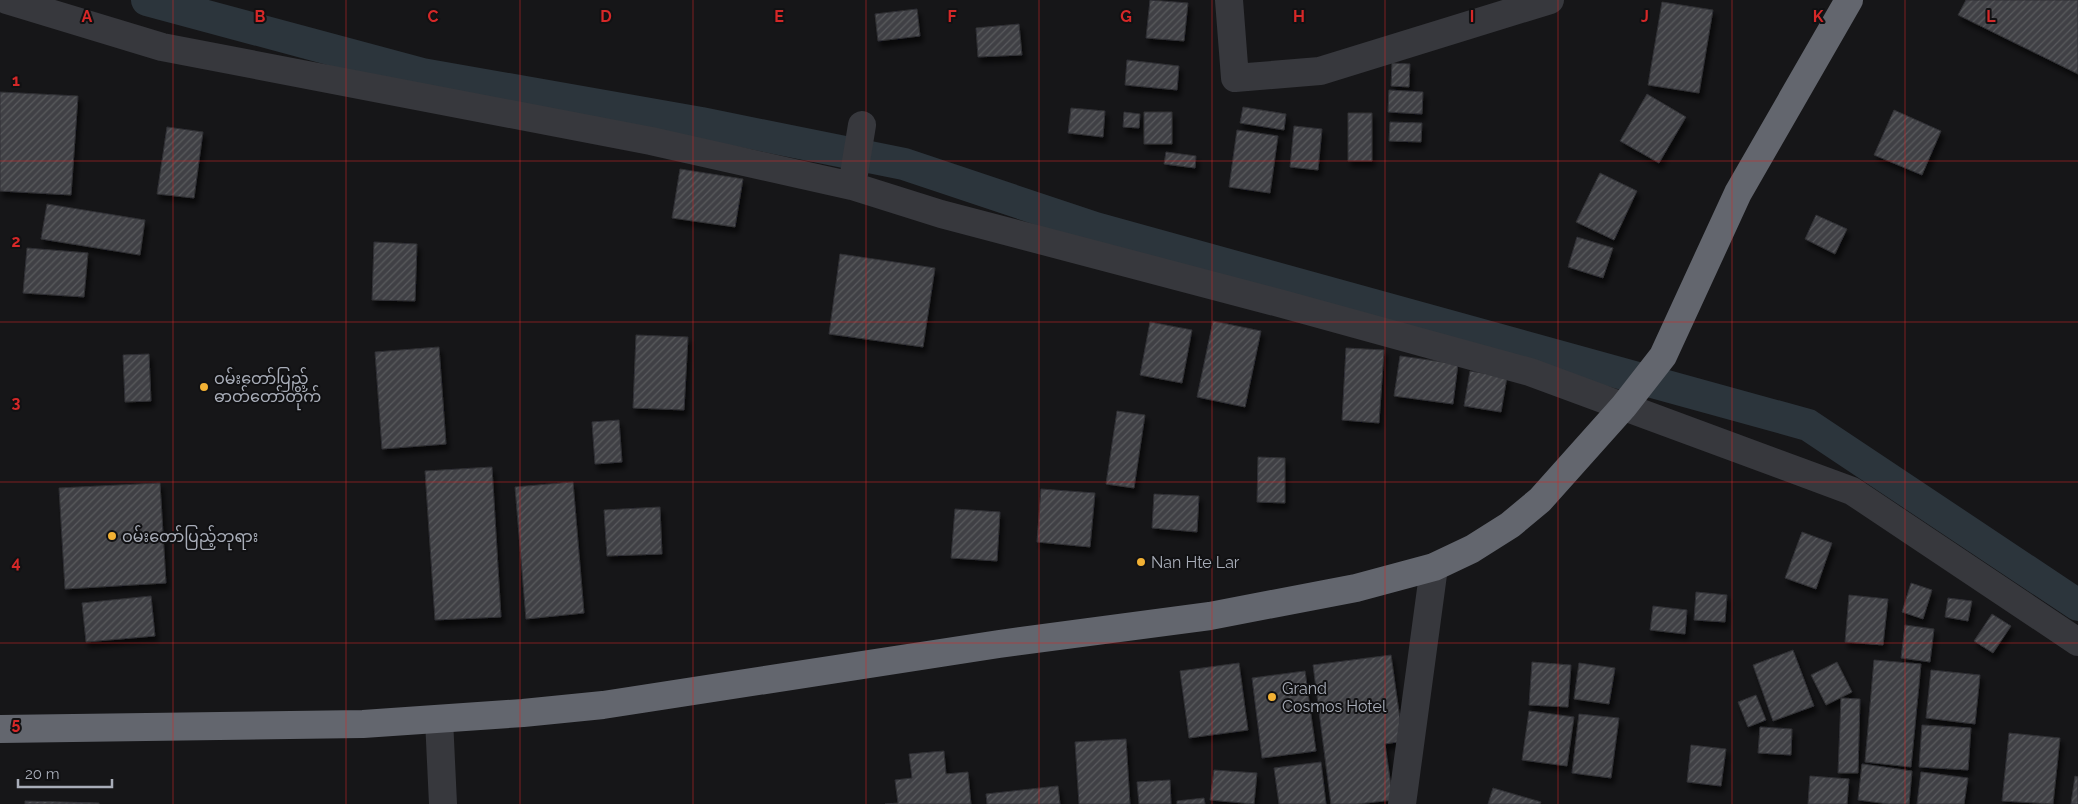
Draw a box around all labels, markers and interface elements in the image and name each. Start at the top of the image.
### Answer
text: A [82,7,93,26]
text: B [255,7,266,26]
text: C [428,7,439,26]
text: D [600,7,612,26]
text: E [774,7,784,26]
text: F [947,7,957,26]
text: G [1120,7,1132,26]
text: H [1293,7,1305,26]
text: I [1470,7,1474,26]
text: J [1641,7,1649,26]
text: K [1813,7,1824,26]
text: L [1986,7,1996,26]
text: 1 [12,71,20,90]
text: 2 [11,232,21,251]
place label: ဝမ်းတော်ပြည့် ဓာတ်တော်တိုက် [214,367,321,411]
marker: ဝမ်းတော်ပြည့် ဓာတ်တော်တိုက် [198,381,210,393]
text: 3 [12,393,21,412]
place label: ဝမ်းတော်ပြည့်ဘုရား [122,525,258,551]
marker: ဝမ်းတော်ပြည့်ဘုရား [106,530,118,542]
text: 4 [11,553,21,572]
place label: Nan Hte Lar [1151,553,1240,572]
marker: Nan Hte Lar [1135,556,1147,568]
place label: Grand Cosmos Hotel [1282,679,1387,716]
marker: Grand Cosmos Hotel [1266,691,1278,703]
text: 5 [12,714,21,733]
scale bar [18,756,111,788]
text: 20 m [25,765,60,783]

